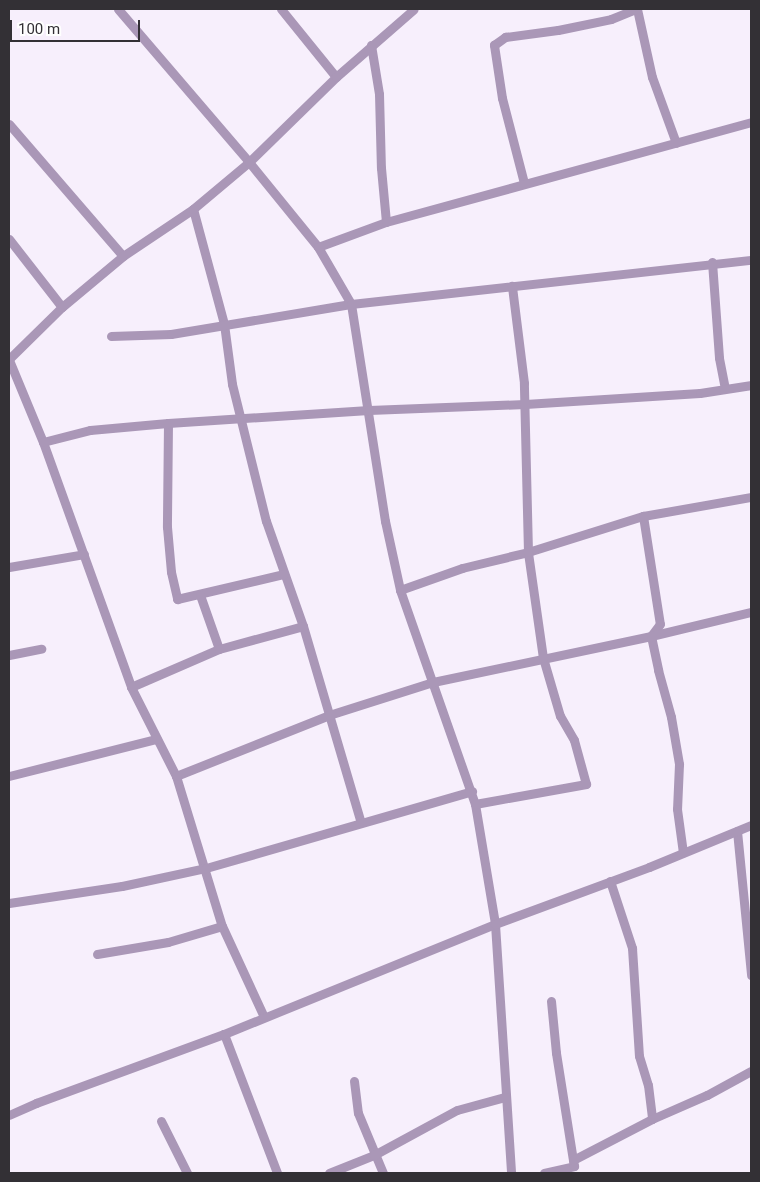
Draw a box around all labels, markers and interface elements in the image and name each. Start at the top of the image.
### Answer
scale bar [12,10,142,42]
text: 100 m [18,20,60,38]

